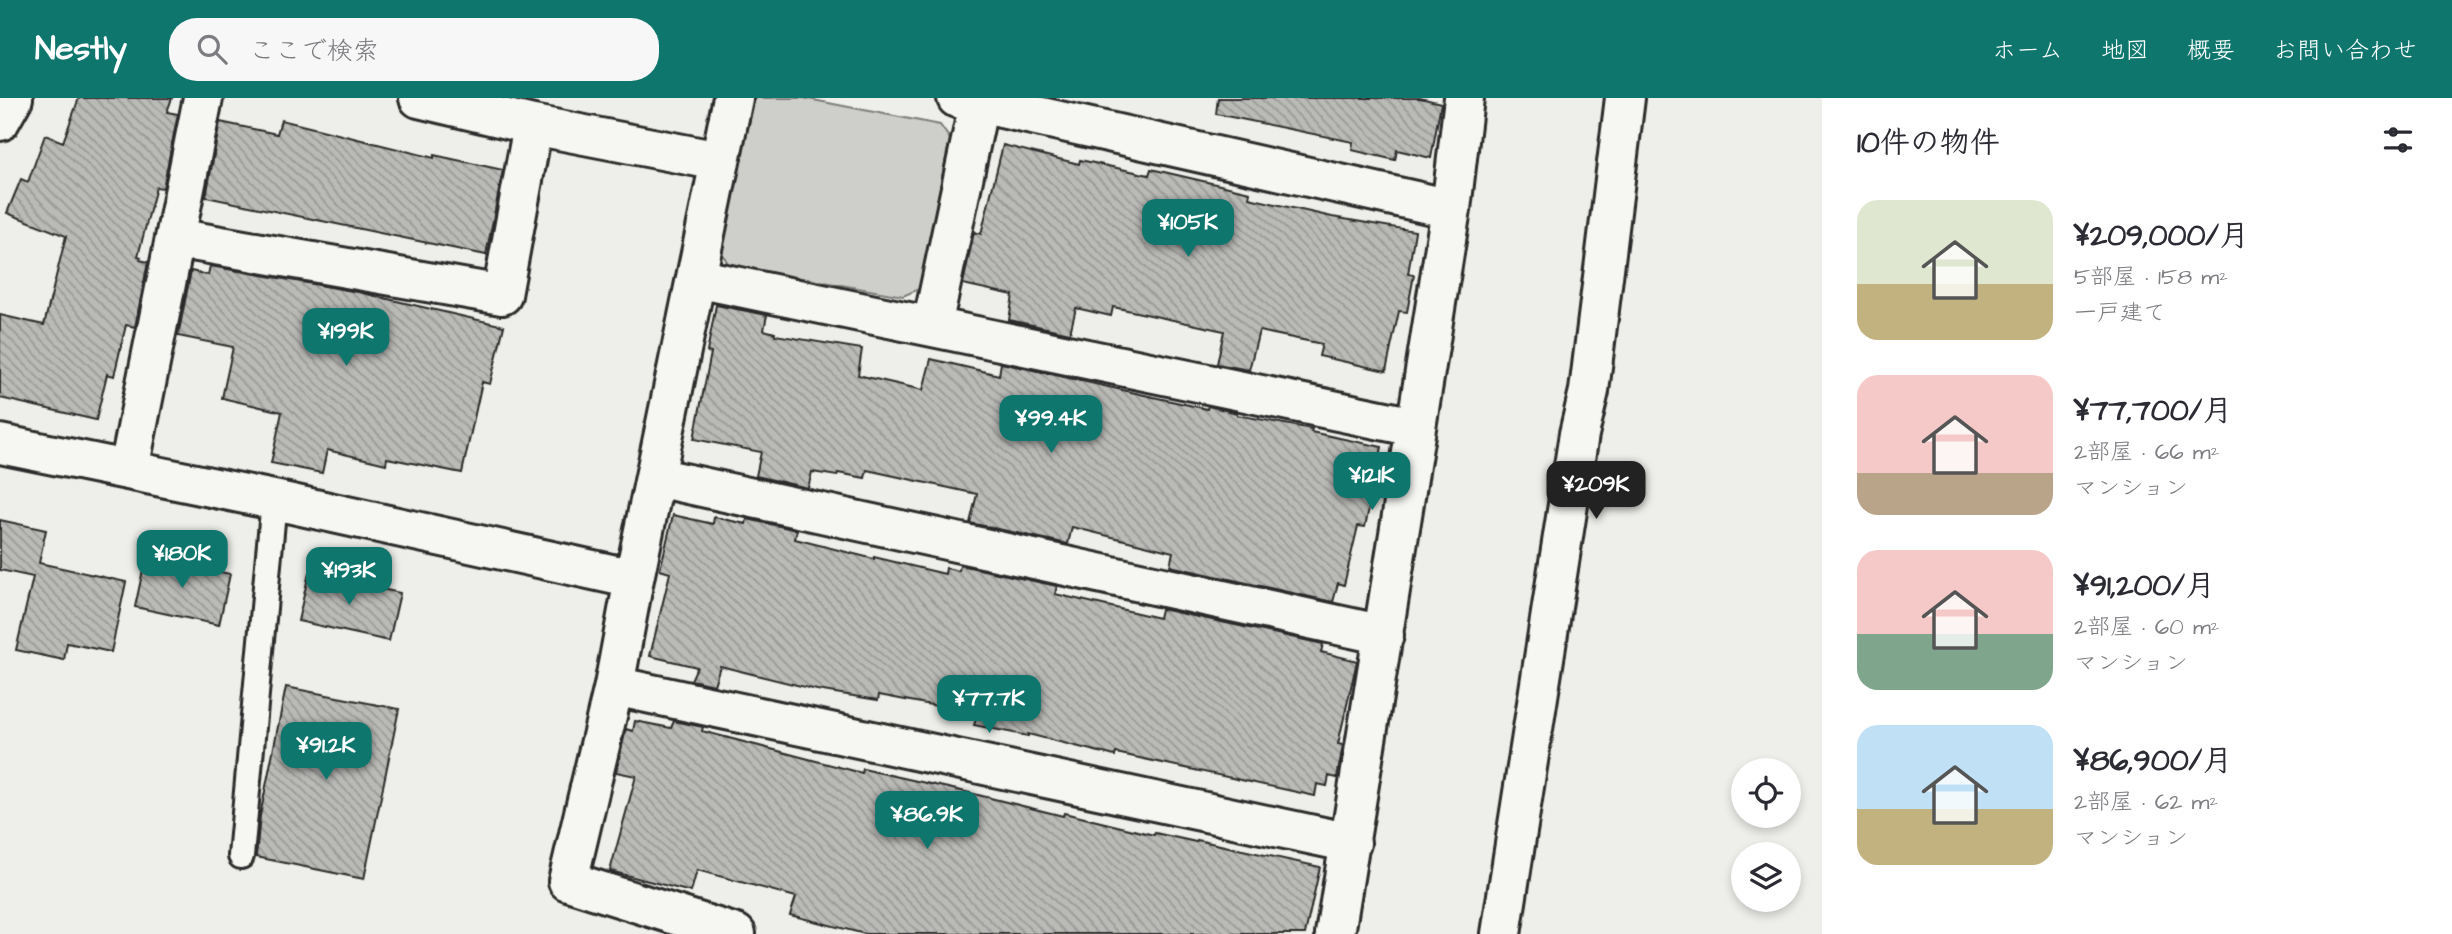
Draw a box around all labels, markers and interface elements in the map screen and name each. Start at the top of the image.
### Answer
search box [169,18,659,81]
text: Nestly [35,26,127,72]
icon: search [193,30,231,68]
text: ここで検索 [249,33,379,69]
text: ホーム [1992,34,2063,68]
text: 地図 [2101,34,2149,68]
text: 概要 [2187,34,2235,68]
text: お問い合わせ [2273,34,2417,68]
icon: filters [2379,121,2417,159]
text: 10件の物件 [1857,122,2000,164]
pin: ¥105K [1139,200,1237,259]
text: ¥105K [1158,206,1218,238]
text: ¥209,000/月 [2074,215,2249,257]
icon: home [1913,228,1997,312]
text: 5部屋 · 158 m² [2074,261,2228,293]
text: 一戸建て [2074,297,2166,329]
pin: ¥199K [297,308,395,368]
text: ¥199K [318,315,374,347]
text: ¥77,700/月 [2074,390,2232,432]
pin: ¥99.4K [994,396,1108,455]
text: ¥99.4K [1015,402,1087,434]
icon: home [1913,403,1997,487]
text: 2部屋 · 66 m² [2074,436,2219,468]
pin: ¥121K [1323,452,1421,512]
text: ¥121K [1349,459,1395,491]
pin: ¥209K [1547,462,1645,521]
text: ¥209K [1563,468,1629,500]
text: マンション [2074,472,2188,504]
pin: ¥180K [133,531,231,590]
text: ¥180K [153,537,211,569]
pin: ¥193K [300,547,398,607]
text: ¥193K [322,554,376,586]
text: ¥91,200/月 [2074,565,2215,607]
icon: home [1913,578,1997,662]
text: 2部屋 · 60 m² [2074,611,2219,643]
text: マンション [2074,647,2188,679]
pin: ¥77.7K [932,676,1046,735]
text: ¥77.7K [953,682,1025,714]
pin: ¥91.2K [269,722,383,782]
text: ¥91.2K [297,729,355,761]
text: ¥86,900/月 [2074,740,2232,782]
icon: home [1913,753,1997,837]
map controls [1731,758,1801,912]
button: locate [1731,758,1801,828]
text: 2部屋 · 62 m² [2074,786,2218,818]
pin: ¥86.9K [870,792,984,851]
text: ¥86.9K [891,798,963,830]
text: マンション [2074,822,2188,854]
button: layers [1731,842,1801,912]

